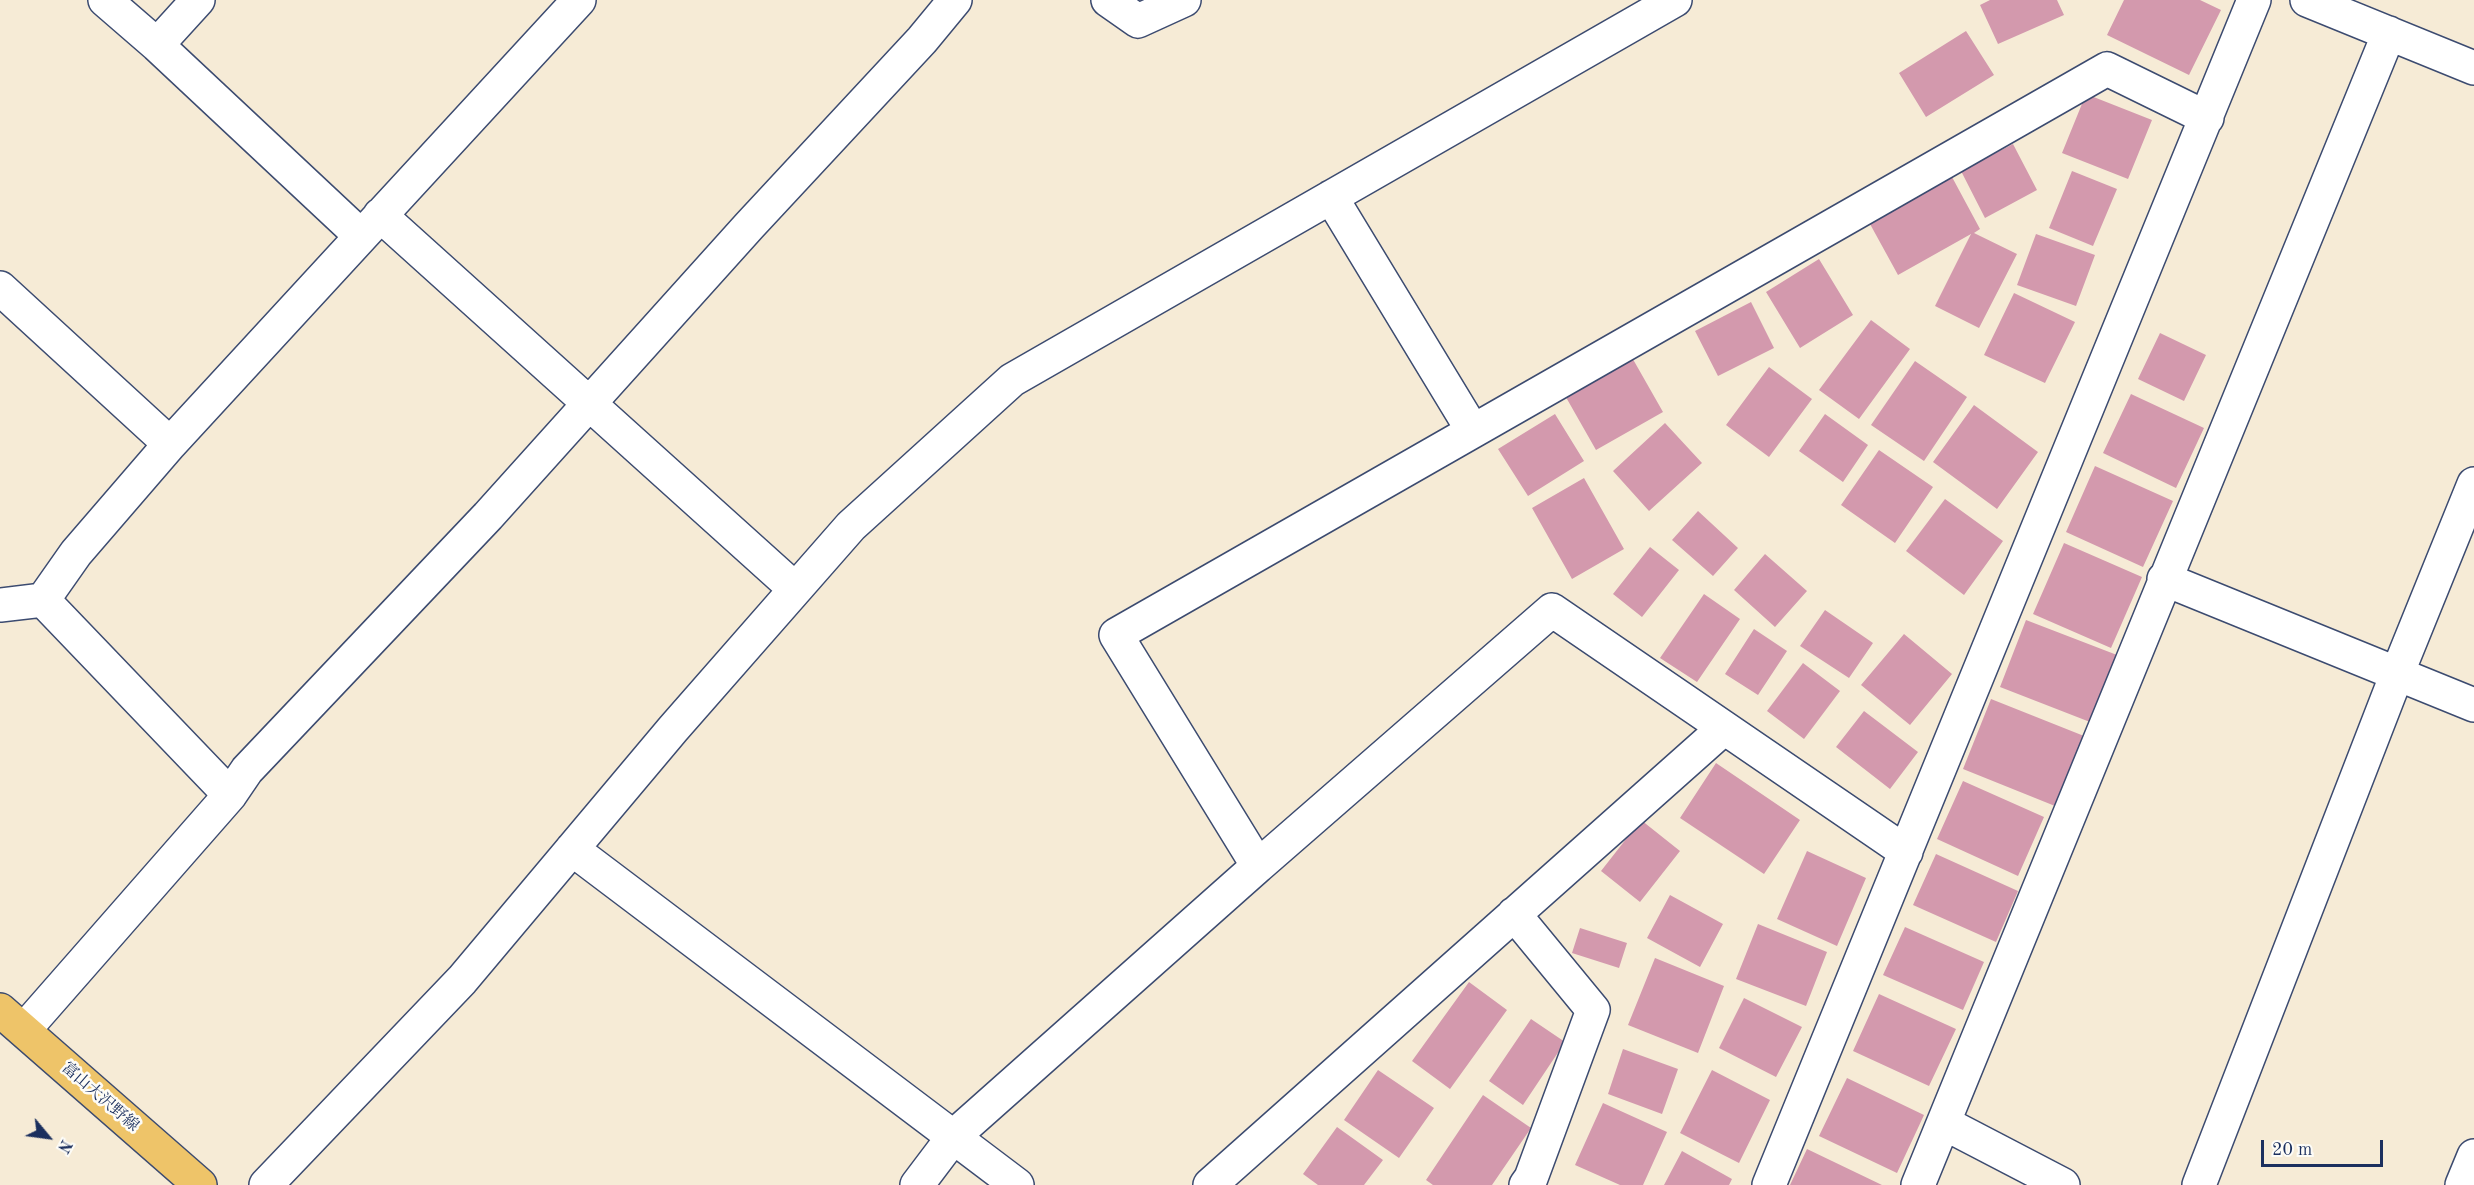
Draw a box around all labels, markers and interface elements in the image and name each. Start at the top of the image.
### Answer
street label: 富山大沢野線 [57,1058,143,1136]
north arrow [18,1107,78,1167]
scale bar [2264,1128,2386,1166]
text: N [54,1136,74,1155]
text: 20 m [2272,1141,2312,1159]

